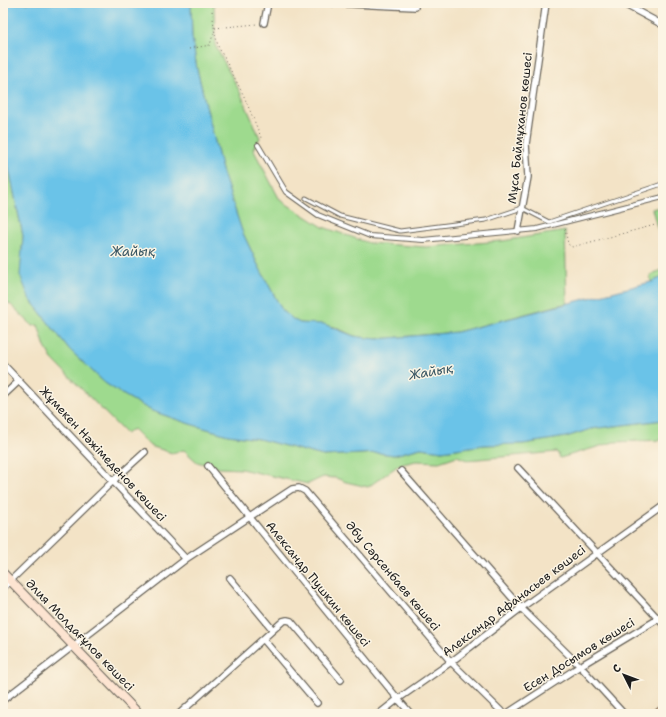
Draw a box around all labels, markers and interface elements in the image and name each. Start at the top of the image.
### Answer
street label: Мұса Баймұханов көшесі [504,51,536,205]
water label: Жайық [110,243,156,260]
water label: Жайық [407,359,455,384]
street label: Жұмекен Нәжімеденов көшесі [36,383,170,525]
street label: Александр Пушкин көшесі [262,518,374,650]
street label: Әбу Сәрсенбаев көшесі [342,518,444,634]
street label: Александр Афанасьев көшесі [439,542,589,660]
street label: Әлия Молдағұлов көшесі [22,576,138,694]
street label: Есен Досымов көшесі [520,614,638,696]
north arrow [604,655,644,695]
text: С [609,661,625,676]

